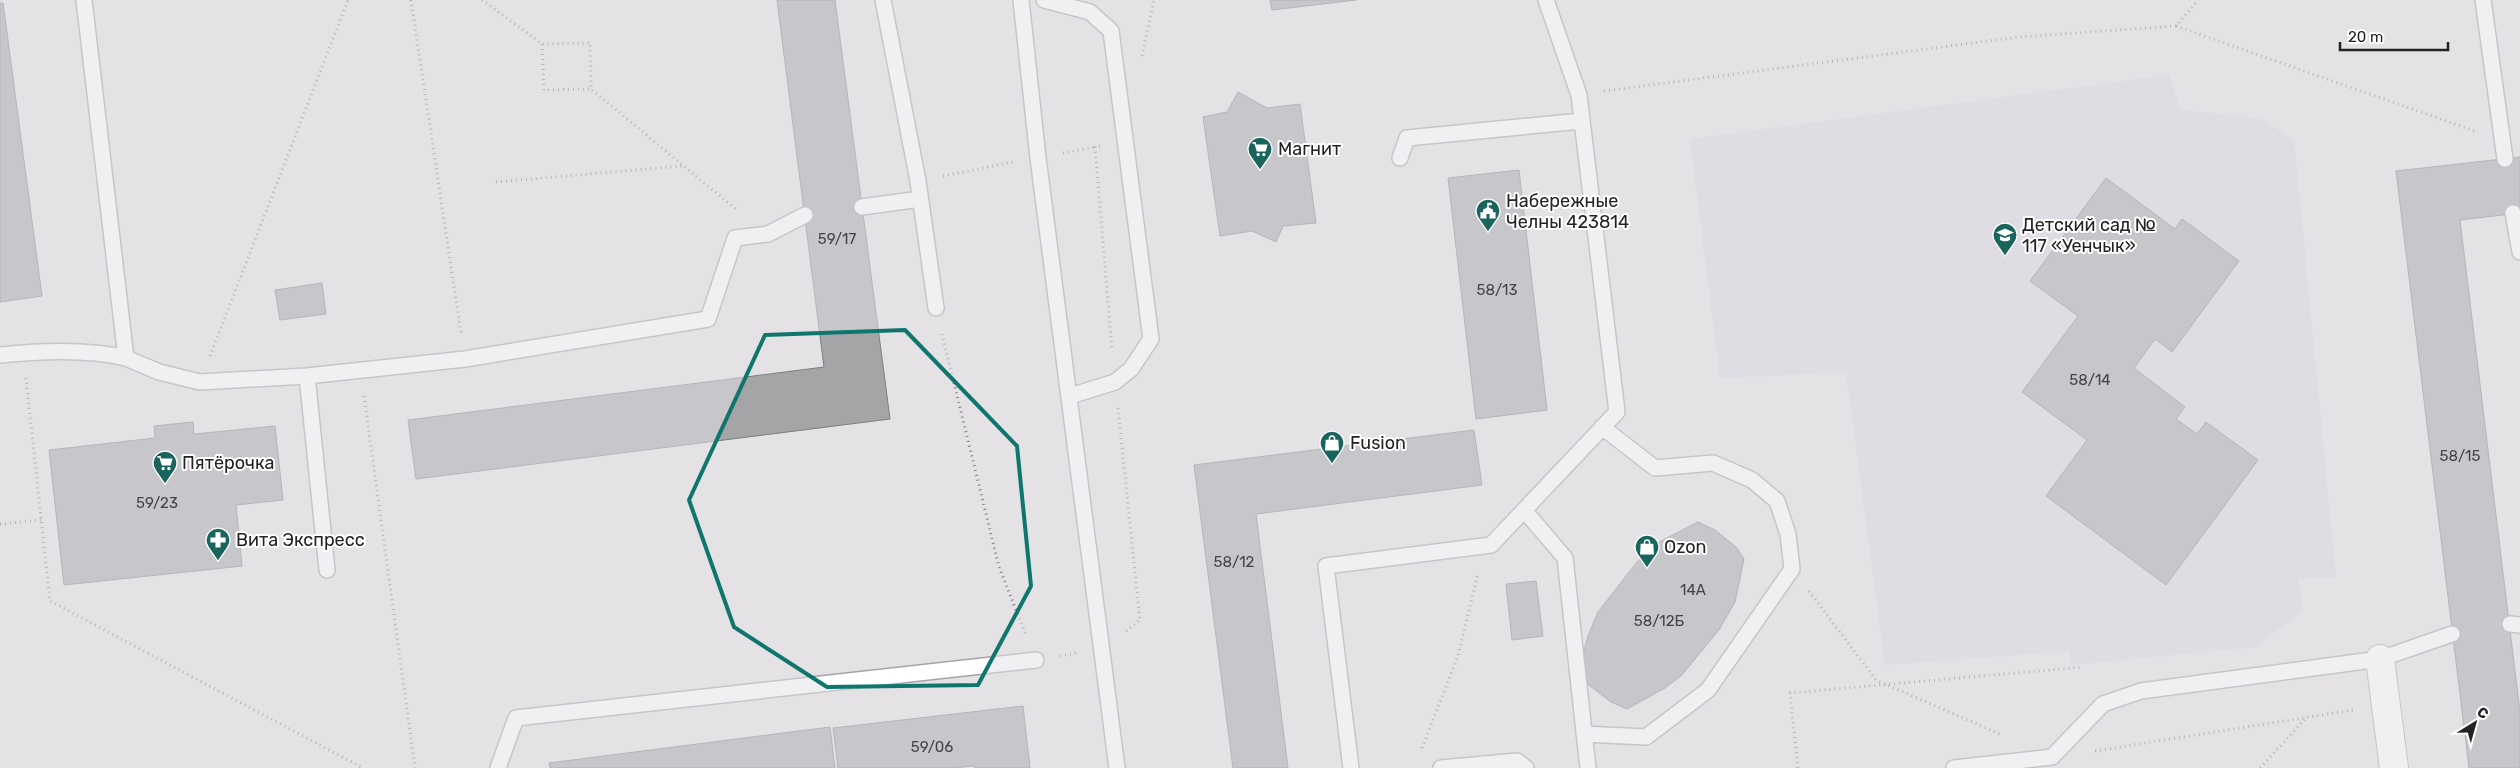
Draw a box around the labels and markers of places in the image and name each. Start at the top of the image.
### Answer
supermarket icon: Магнит [1247,136,1273,170]
place label: Магнит [1278,138,1341,160]
place label: Набережные Челны 423814 [1506,190,1629,233]
public building icon: Набережные Челны 423814 [1475,198,1501,232]
place label: Детский сад № 117 «Уенчык» [2022,214,2156,257]
school or university icon: Детский сад № 117 «Уенчык» [1992,222,2018,256]
shop icon: Fusion [1319,430,1345,464]
place label: Fusion [1350,432,1406,454]
supermarket icon: Пятёрочка [152,450,178,484]
place label: Пятёрочка [182,452,275,474]
pharmacy icon: Вита Экспресс [205,527,231,561]
place label: Вита Экспресс [236,529,365,551]
shop icon: Ozon [1634,534,1660,568]
place label: Ozon [1664,536,1706,558]

